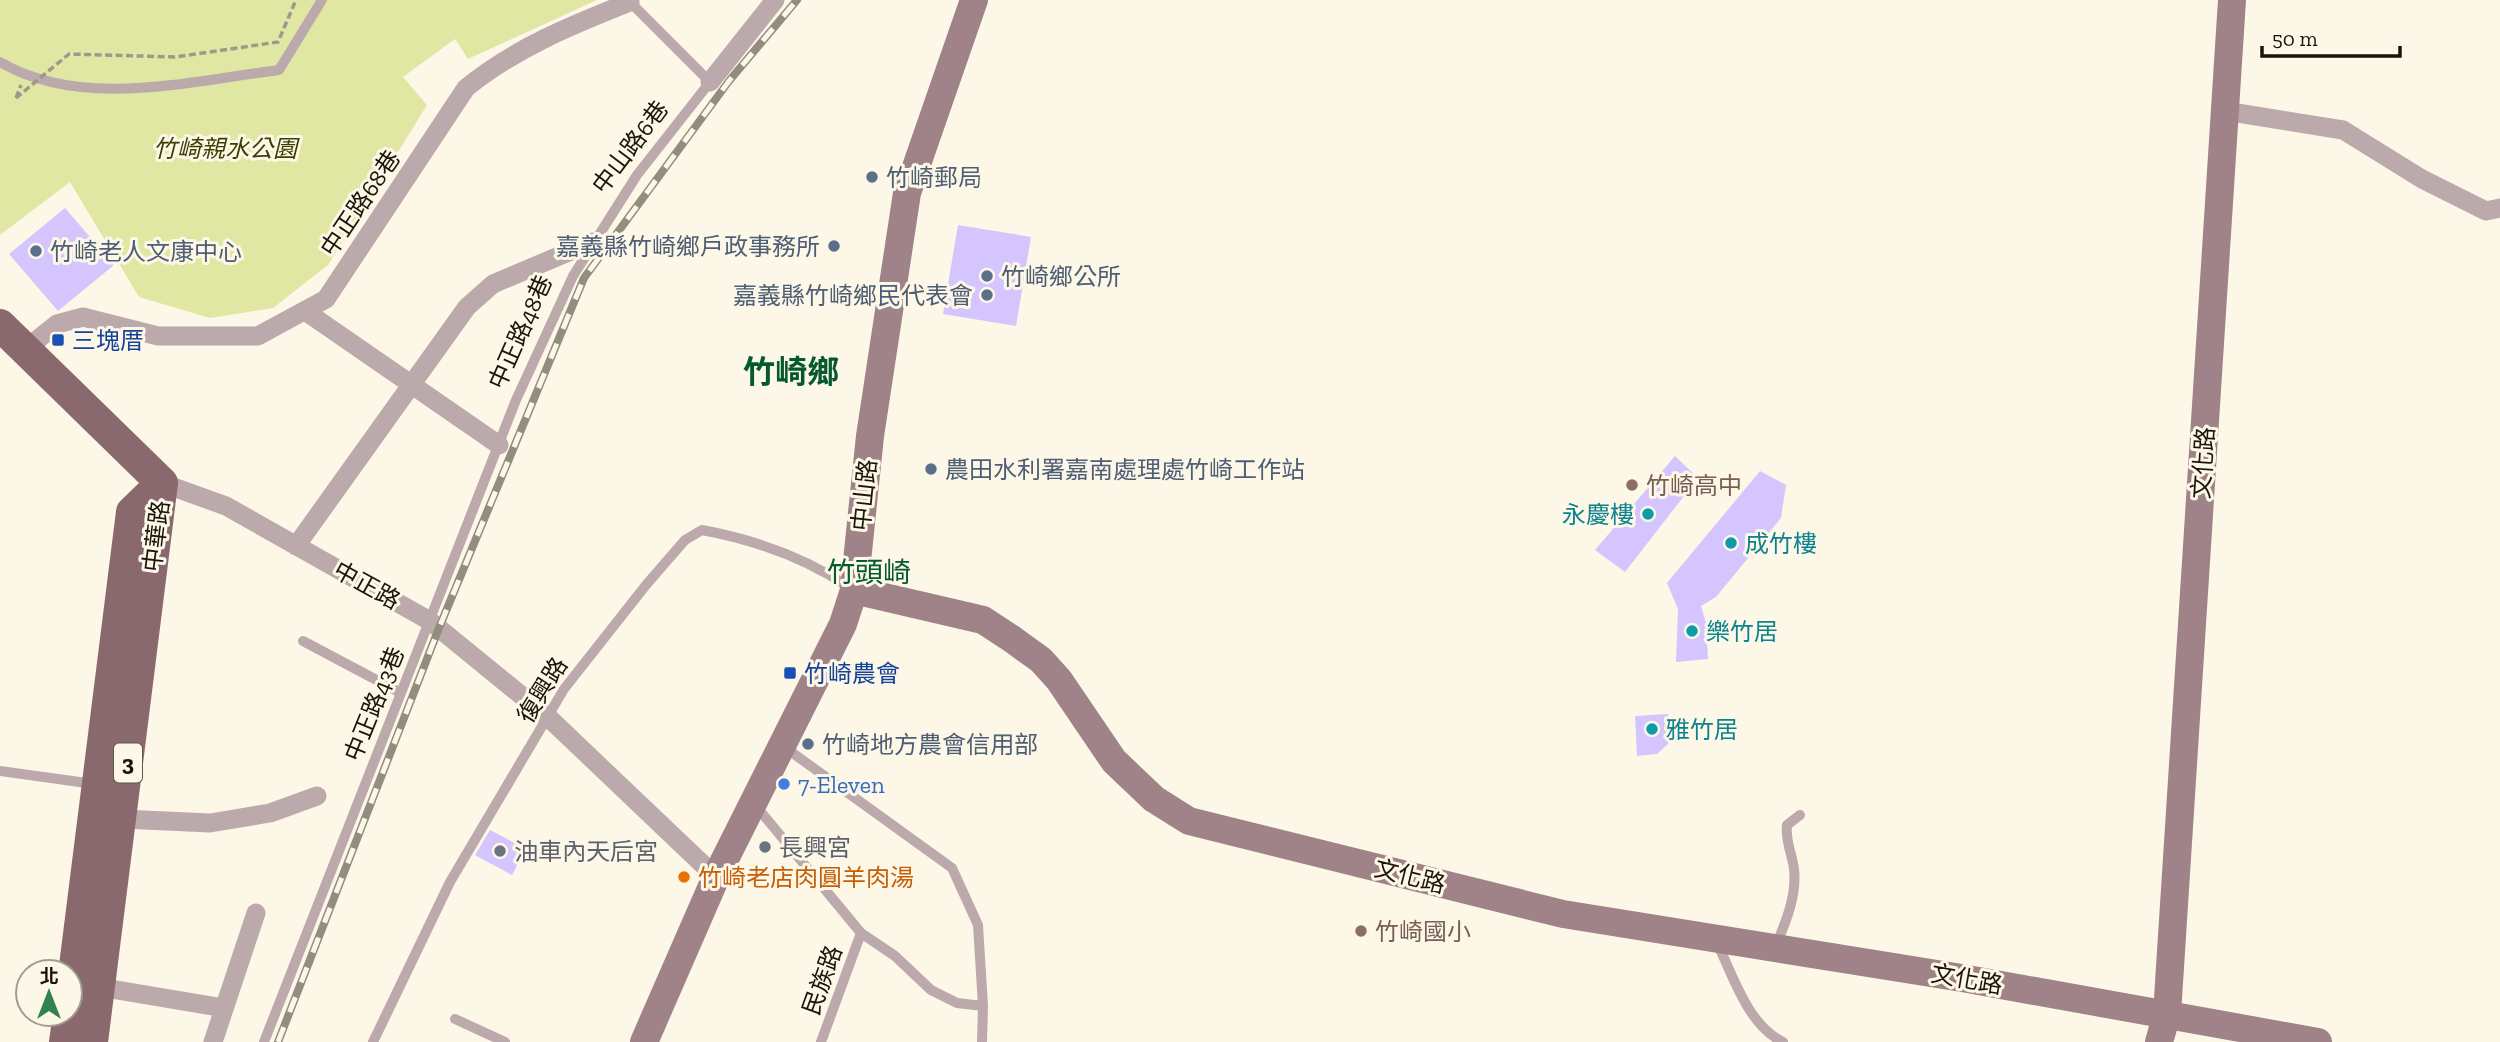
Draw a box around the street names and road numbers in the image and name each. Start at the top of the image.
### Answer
street label: 中山路6巷 [586,95,674,199]
street label: 中正路68巷 [314,144,406,262]
street label: 中正路48巷 [482,270,558,394]
street label: 文化路 [2186,426,2220,500]
street label: 中山路 [846,458,882,532]
street label: 中華路 [137,499,175,573]
street label: 中正路 [328,555,406,615]
street label: 中正路43巷 [338,643,410,765]
street label: 復興路 [511,652,573,728]
road number: 3 [114,744,142,782]
street label: 文化路 [1372,853,1448,899]
street label: 民族路 [796,941,848,1019]
street label: 文化路 [1929,958,2005,1000]

